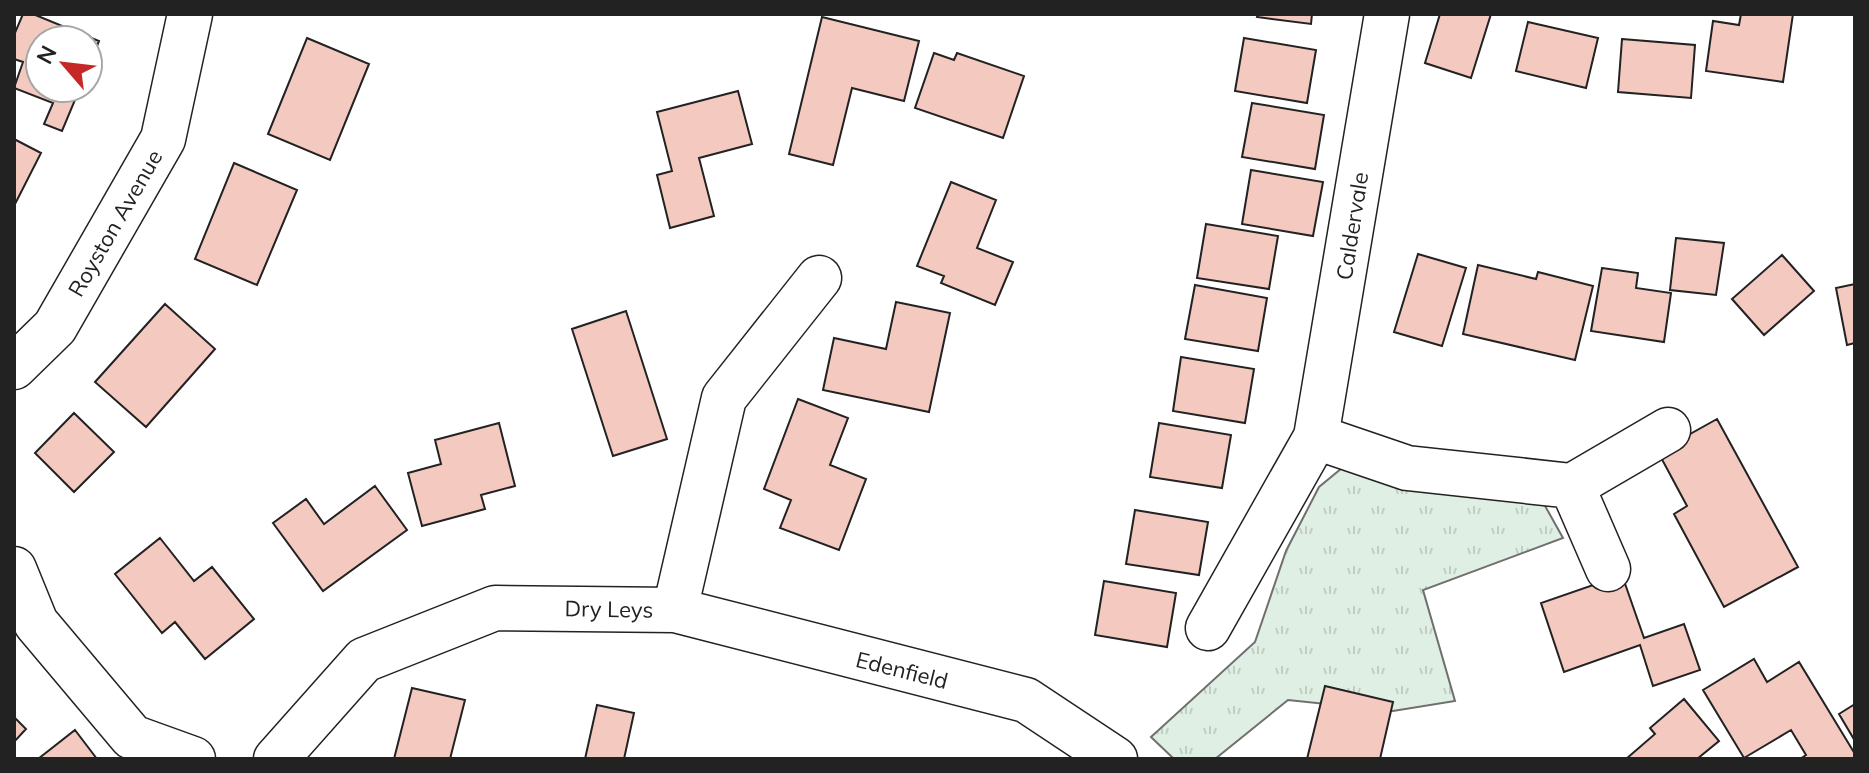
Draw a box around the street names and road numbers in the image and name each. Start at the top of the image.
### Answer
street label: Royston Avenue [62,145,168,301]
street label: Caldervale [1330,170,1374,282]
street label: Dry Leys [564,594,654,624]
street label: Edenfield [853,645,951,695]

